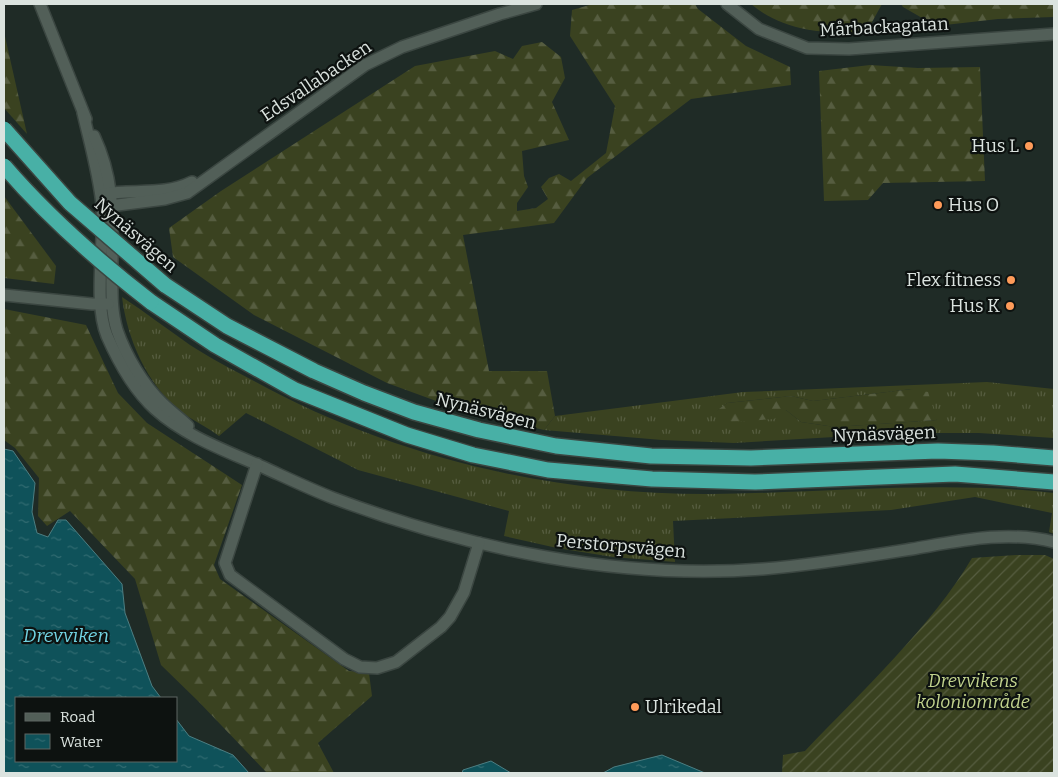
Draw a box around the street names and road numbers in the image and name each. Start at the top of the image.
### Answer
street label: Mårbackagatan [819,13,950,41]
street label: Edsvallabacken [256,36,376,126]
street label: Nynäsvägen [90,193,182,277]
street label: Nynäsvägen [433,388,539,434]
street label: Nynäsvägen [832,421,936,447]
street label: Perstorpsvägen [555,529,687,563]

